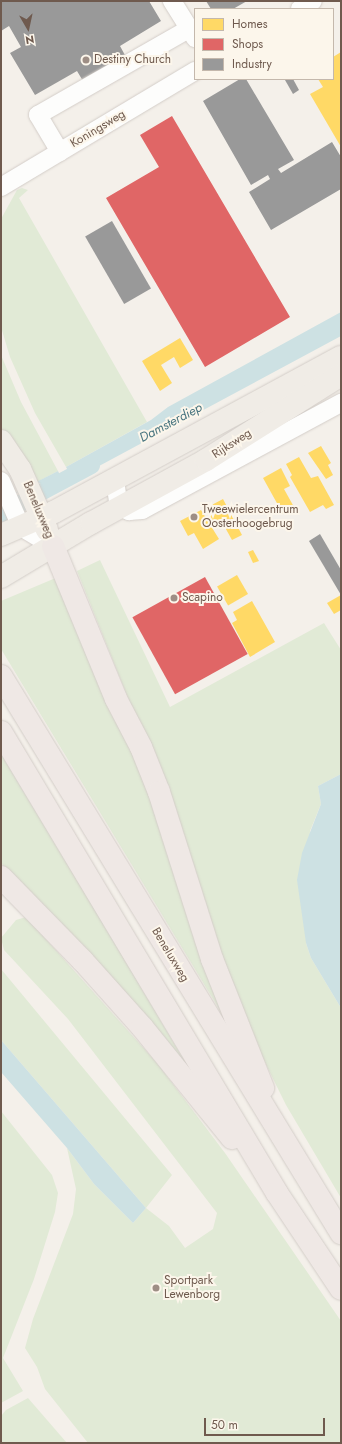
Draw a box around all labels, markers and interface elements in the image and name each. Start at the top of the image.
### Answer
north arrow [8,8,48,48]
legend [194,8,334,80]
text: Homes [232,15,268,33]
text: N [24,31,35,48]
text: Shops [232,35,263,53]
place label: Destiny Church [94,53,171,67]
marker: Destiny Church [81,55,91,65]
text: Industry [232,55,272,73]
street label: Koningsweg [68,107,128,151]
water label: Damsterdiep [137,400,205,446]
street label: Rijksweg [210,426,254,462]
street label: Beneluxweg [20,479,56,541]
place label: Tweewielercentrum Oosterhoogebrug [202,503,299,531]
marker: Tweewielercentrum Oosterhoogebrug [189,512,199,522]
place label: Scapino [182,591,223,605]
marker: Scapino [169,593,179,603]
street label: Beneluxweg [148,925,192,985]
place label: Sportpark Lewenborg [164,1274,220,1302]
marker: Sportpark Lewenborg [151,1283,161,1293]
scale bar [206,1410,327,1436]
text: 50 m [211,1416,238,1434]

